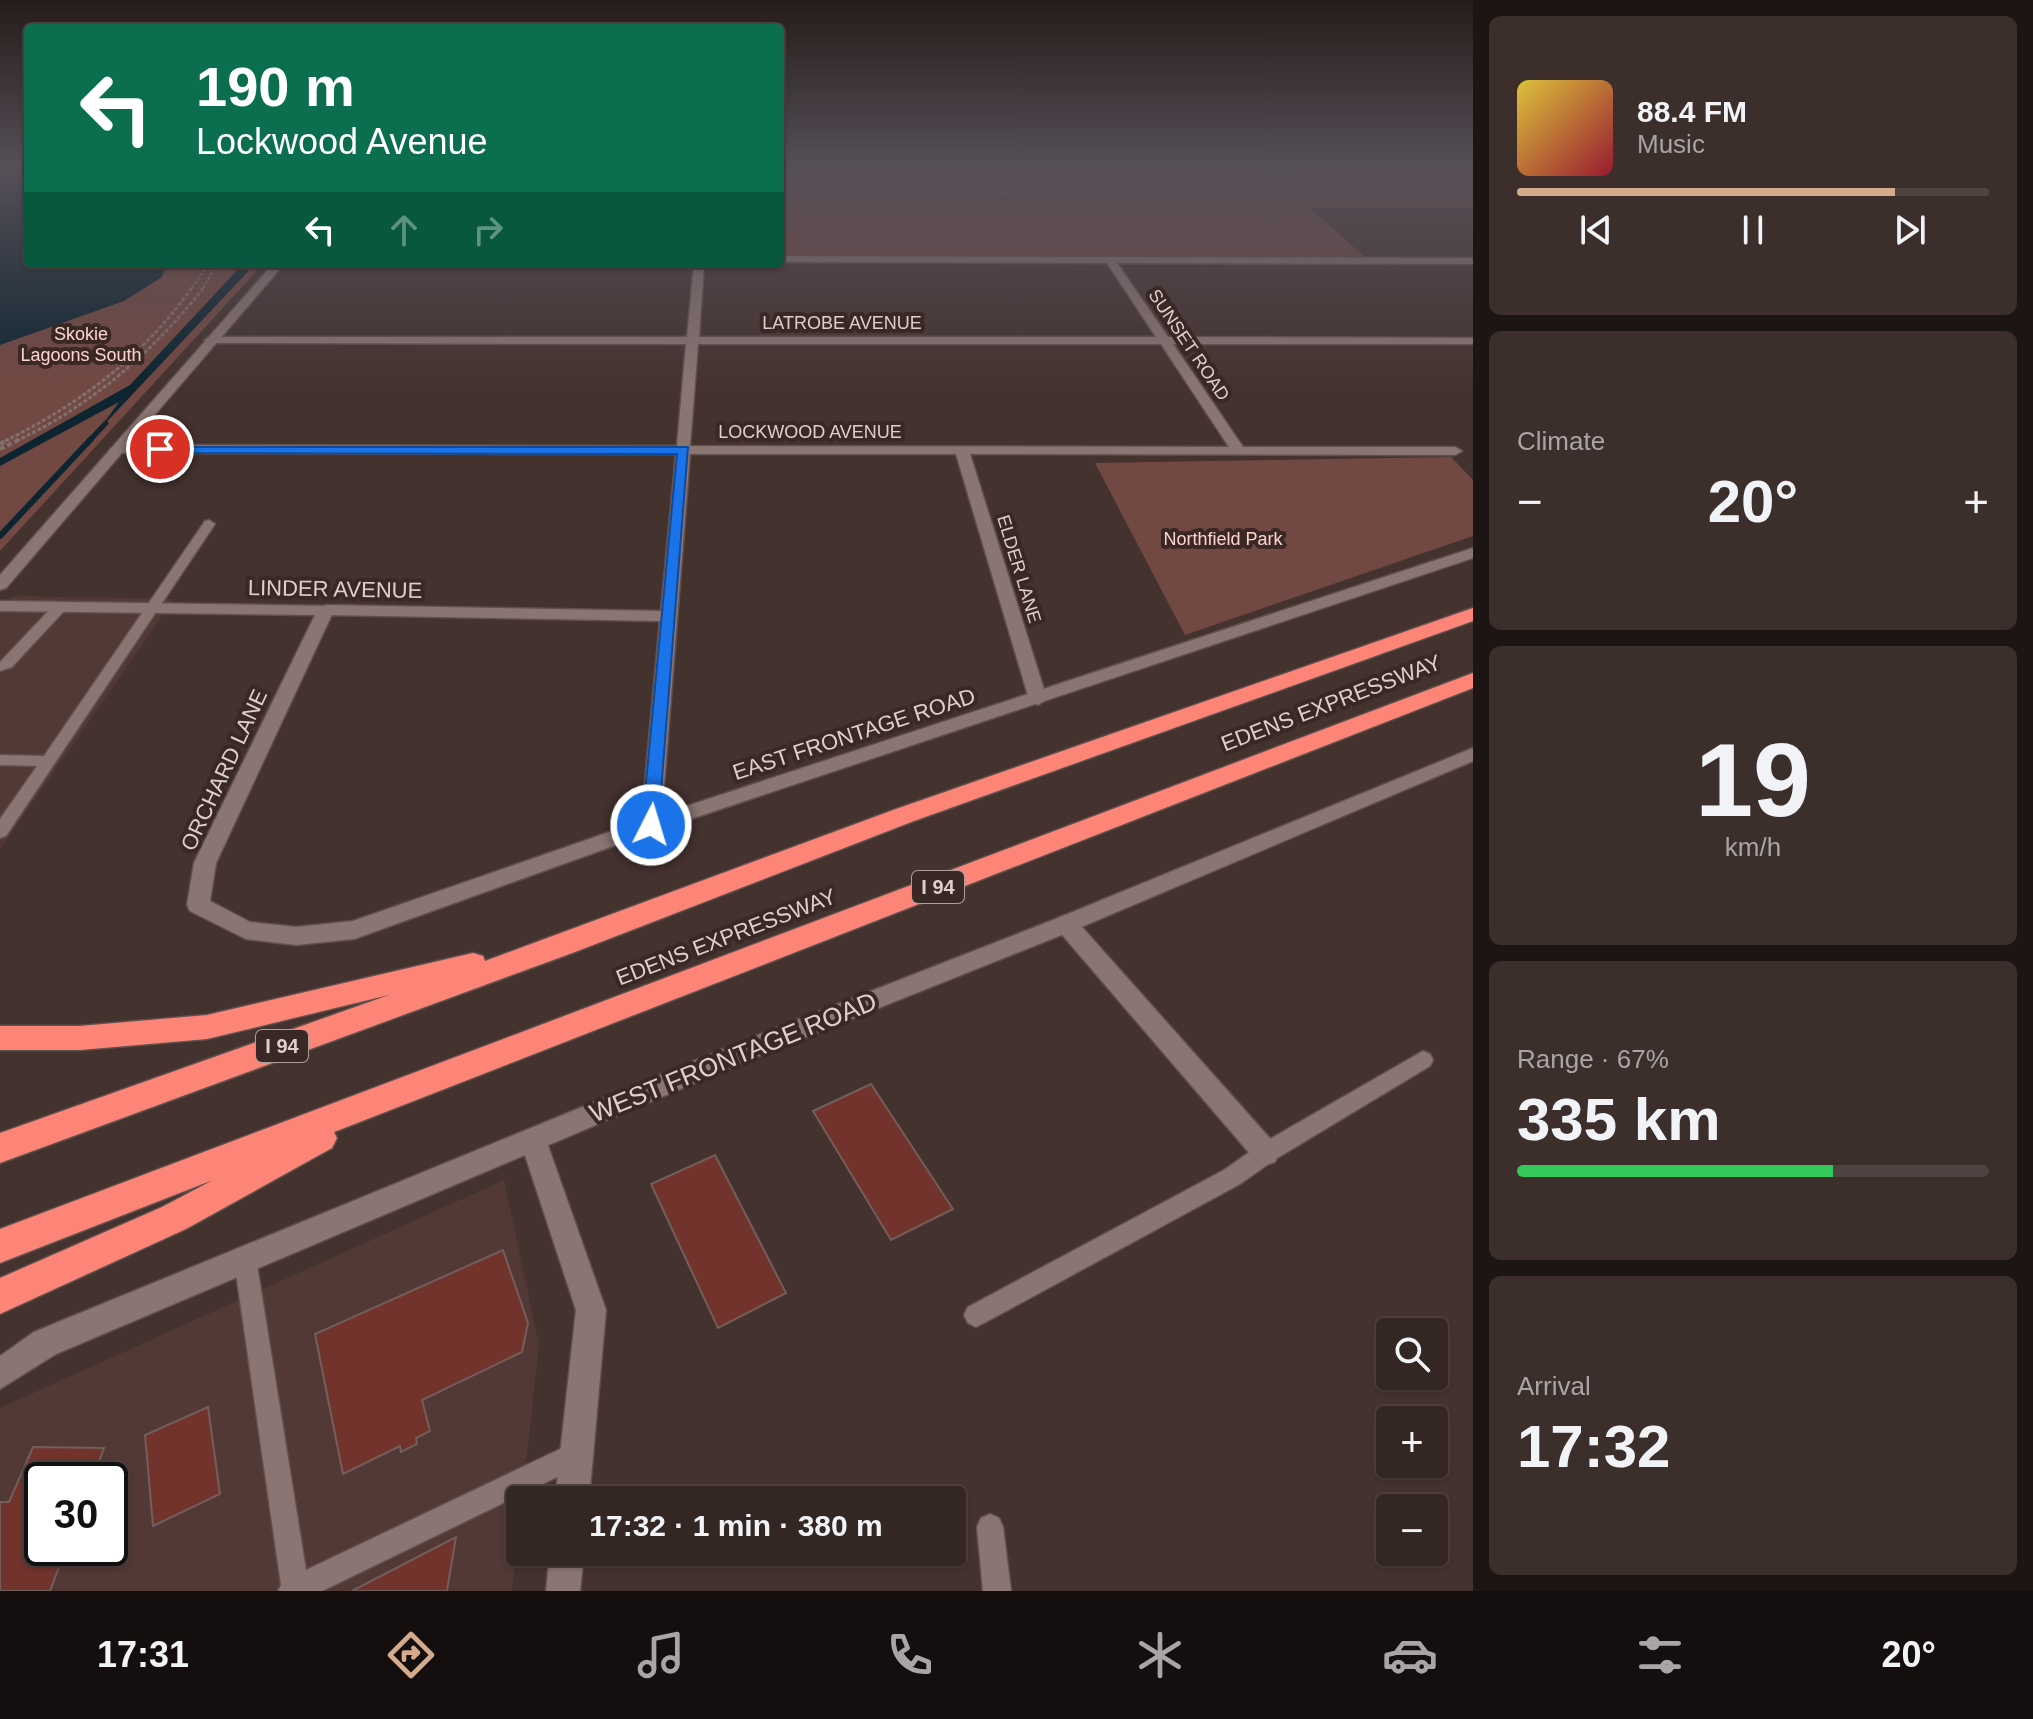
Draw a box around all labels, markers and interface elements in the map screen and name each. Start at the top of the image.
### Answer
text: 190 m [196,55,355,118]
icon: left [64,56,168,160]
text: 88.4 FM [1637,95,1747,128]
text: Lockwood Avenue [196,121,488,162]
text: Music [1637,129,1705,159]
icon: left [298,208,342,252]
icon: ahead [382,208,426,252]
icon: right [466,208,510,252]
icon: previous [1574,208,1618,252]
icon: pause [1731,208,1775,252]
icon: next [1888,208,1932,252]
street label: SUNSET ROAD [1144,286,1234,404]
street label: LATROBE AVENUE [762,313,922,333]
park label: Skokie Lagoons South [20,324,142,365]
pin [126,415,194,483]
street label: LOCKWOOD AVENUE [718,422,902,442]
text: Climate [1517,426,1605,456]
icon: arrive [138,427,182,471]
text: 20° [1708,468,1798,535]
text: − [1517,477,1543,526]
text: + [1963,477,1989,526]
street label: ELDER LANE [993,513,1045,625]
park label: Northfield Park [1163,529,1284,549]
street label: LINDER AVENUE [248,575,422,603]
street label: EDENS EXPRESSWAY [1218,649,1445,757]
street label: EAST FRONTAGE ROAD [730,683,978,785]
street label: ORCHARD LANE [176,686,272,854]
text: 19 [1695,722,1811,838]
position arrow [609,783,693,867]
text: km/h [1725,832,1781,862]
road number: I 94 [912,871,964,903]
street label: EDENS EXPRESSWAY [613,883,840,991]
street label: WEST FRONTAGE ROAD [585,986,881,1128]
road number: I 94 [256,1030,308,1062]
text: Range · 67% [1517,1044,1669,1074]
text: 335 km [1517,1086,1721,1153]
map controls [1376,1318,1448,1566]
button: search [1376,1318,1448,1390]
text: Arrival [1517,1371,1591,1401]
button: + [1376,1406,1448,1478]
text: 17:32 [1517,1413,1670,1480]
speed limit sign: 30 [24,1462,128,1566]
button: − [1376,1494,1448,1566]
text: 17:32 · 1 min · 380 m [589,1509,883,1542]
icon: directions [383,1627,439,1683]
icon: music [633,1627,689,1683]
icon: phone [882,1627,938,1683]
icon: climate [1132,1627,1188,1683]
icon: car [1382,1627,1438,1683]
icon: filters [1632,1627,1688,1683]
text: 17:31 [97,1634,189,1675]
text: 20° [1882,1634,1936,1675]

